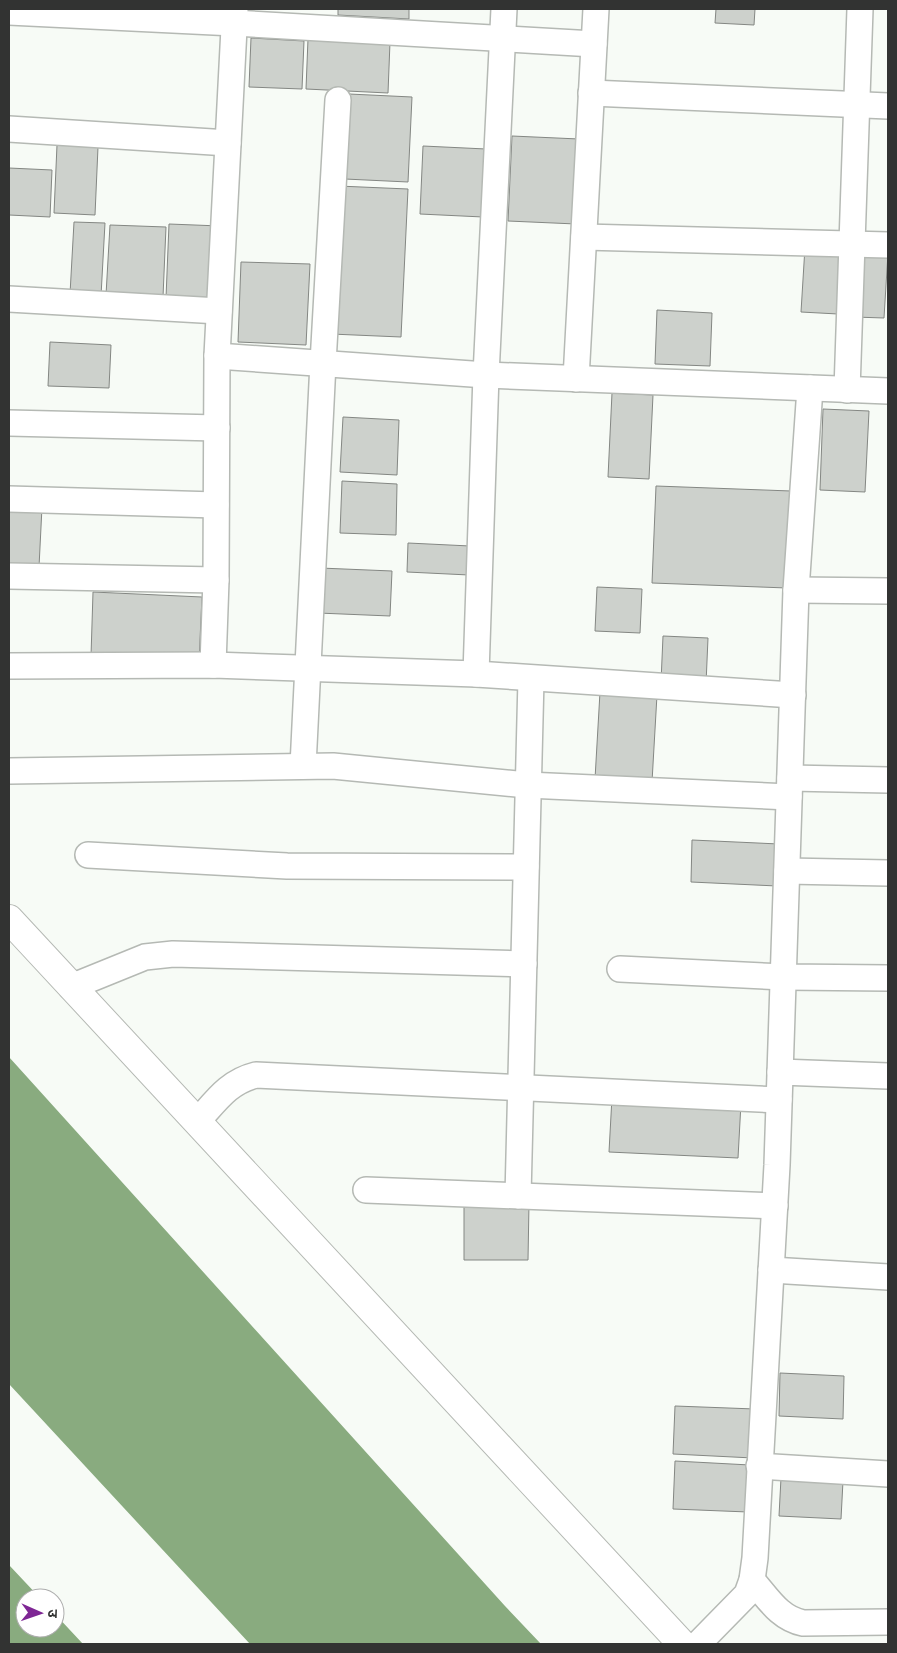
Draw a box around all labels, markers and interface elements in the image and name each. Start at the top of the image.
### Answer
north arrow [15,1588,65,1638]
text: उ [42,1609,63,1619]

